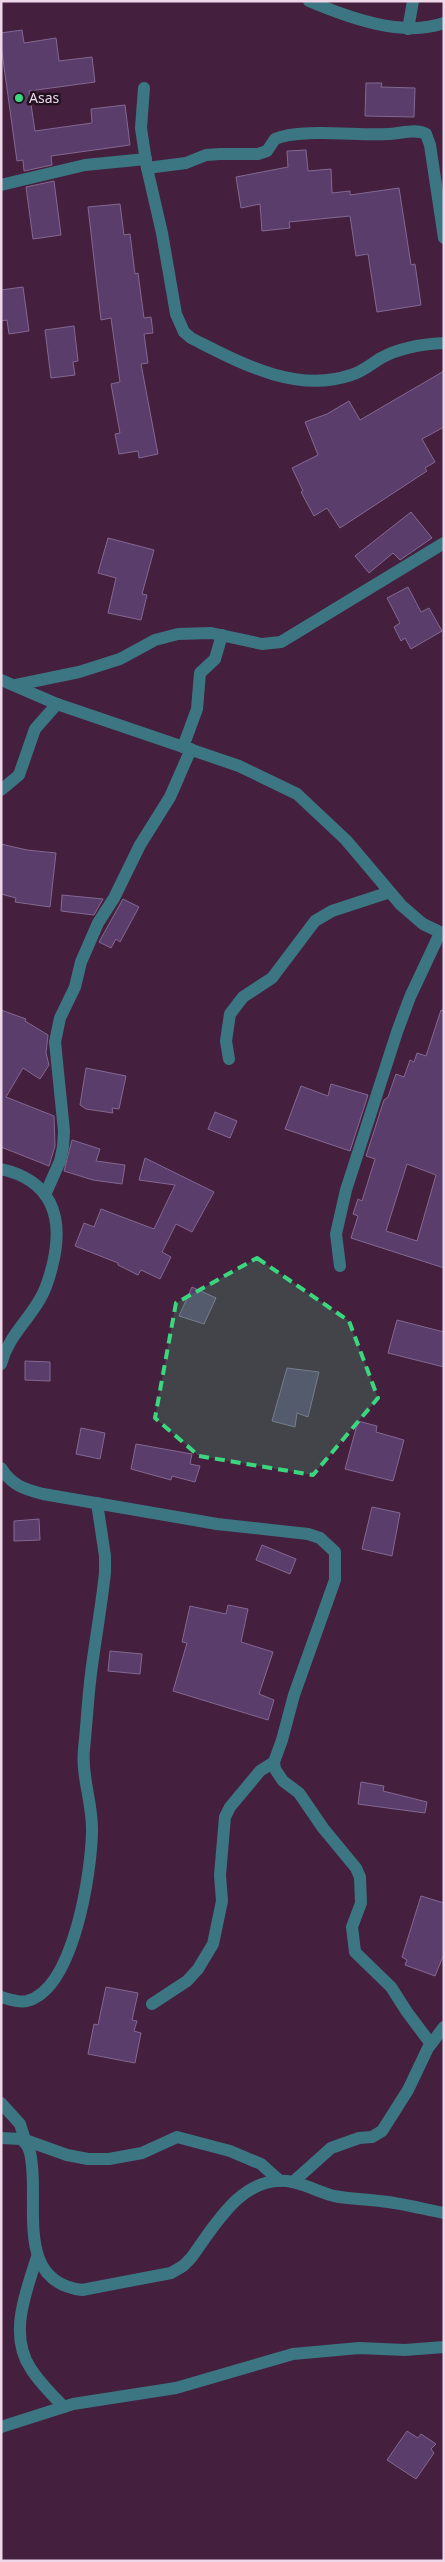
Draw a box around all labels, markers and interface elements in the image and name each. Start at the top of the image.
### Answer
place label: Asas [29,88,60,107]
marker: Asas [13,92,25,104]

